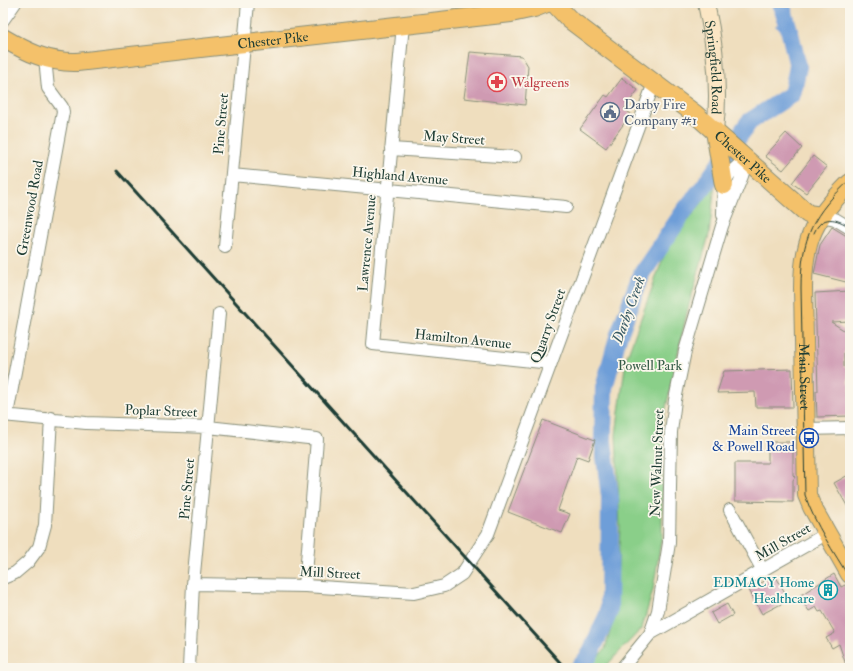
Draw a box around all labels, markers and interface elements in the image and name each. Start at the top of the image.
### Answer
street label: Springfield Road [701,19,726,115]
street label: Chester Pike [237,27,309,52]
pharmacy icon: Walgreens [486,71,508,93]
place label: Walgreens [510,74,569,91]
street label: Pine Street [210,92,232,155]
place label: Darby Fire Company #1 [624,96,697,130]
public building icon: Darby Fire Company #1 [599,101,621,123]
street label: May Street [422,127,486,150]
street label: Chester Pike [711,127,775,187]
street label: Greenwood Road [13,159,47,257]
street label: Highland Avenue [351,163,449,189]
street label: Lawrence Avenue [354,194,380,292]
water label: Darby Creek [608,274,650,347]
street label: Quarry Street [527,286,570,366]
street label: Hamilton Avenue [414,325,512,353]
street label: Main Street [796,343,814,411]
park label: Powell Park [618,357,683,374]
street label: Poplar Street [124,401,198,422]
street label: New Walnut Street [647,409,667,517]
place label: Main Street & Powell Road [712,422,795,455]
bus stop icon: Main Street & Powell Road [798,427,820,449]
street label: Pine Street [176,457,198,520]
street label: Mill Street [752,519,814,565]
street label: Mill Street [299,563,361,583]
place label: EDMACY Home Healthcare [713,574,814,607]
building icon: EDMACY Home Healthcare [817,579,839,601]

